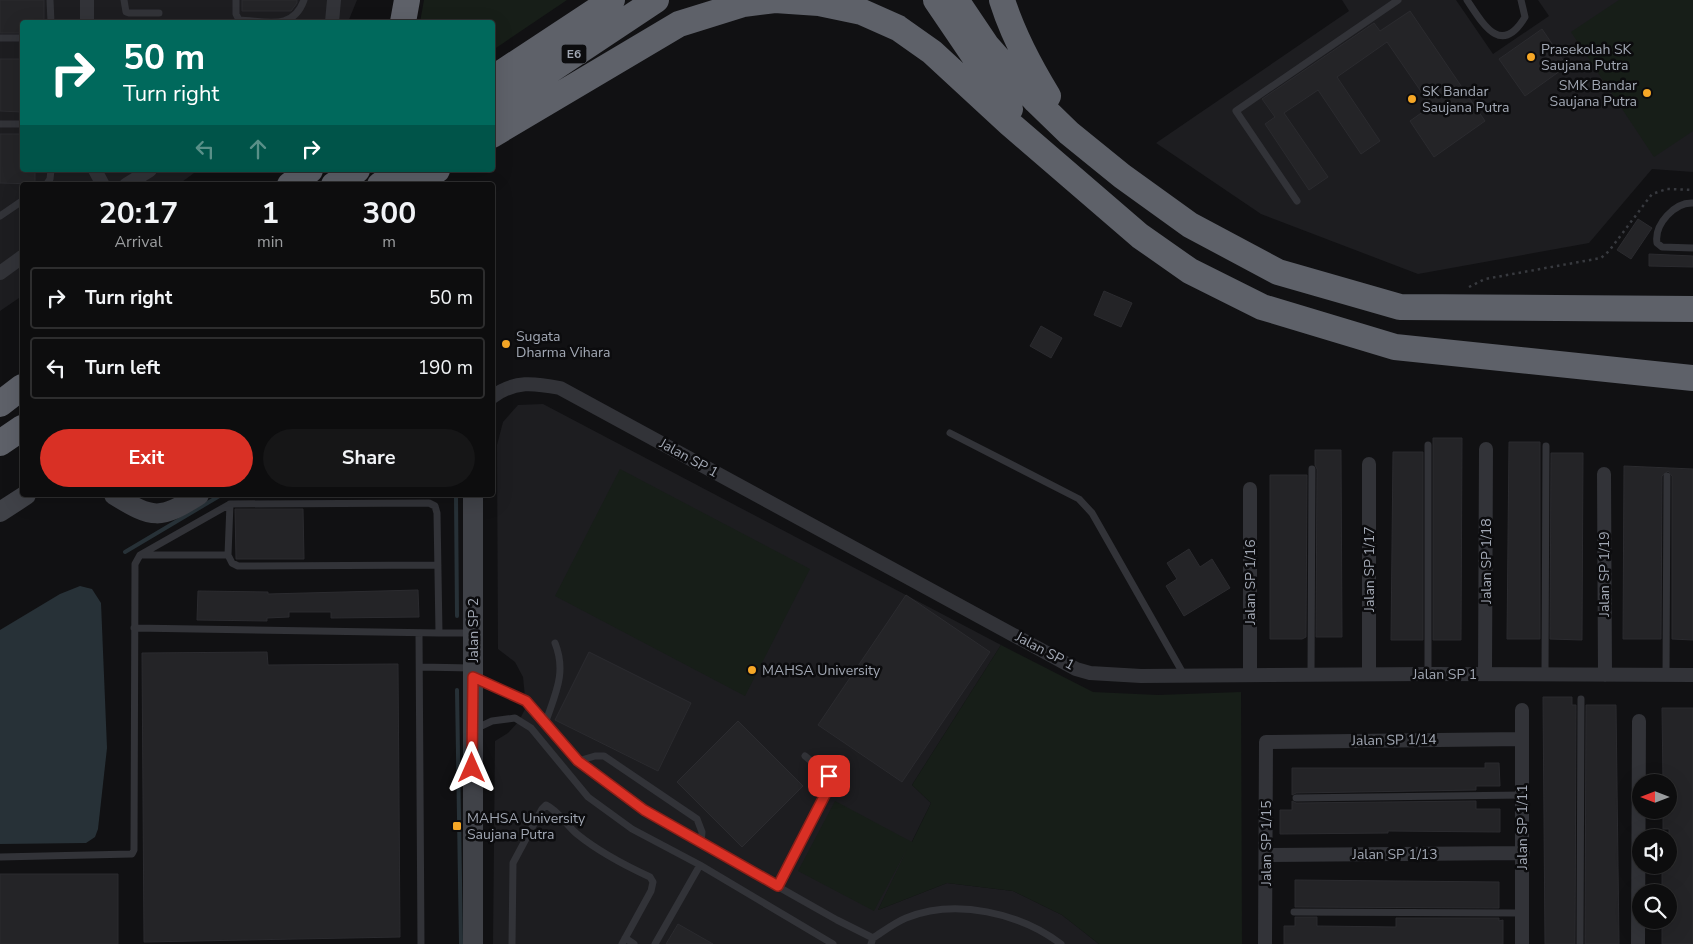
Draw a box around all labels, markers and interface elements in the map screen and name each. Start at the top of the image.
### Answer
text: 50 m [123,34,205,81]
icon: right [40,40,105,105]
place label: Prasekolah SK Saujana Putra [1541,40,1632,75]
road number: E6 [562,44,586,64]
marker: Prasekolah SK Saujana Putra [1525,51,1537,63]
place label: SMK Bandar Saujana Putra [1550,76,1637,111]
text: Turn right [123,79,219,109]
place label: SK Bandar Saujana Putra [1422,82,1509,117]
marker: SMK Bandar Saujana Putra [1641,87,1653,99]
marker: SK Bandar Saujana Putra [1406,93,1418,105]
icon: left [191,135,219,163]
icon: ahead [244,135,272,163]
icon: right [297,135,325,163]
text: 20:17 [99,193,178,234]
text: 1 [261,193,279,234]
text: 300 [362,193,416,234]
text: Arrival [114,231,163,253]
text: min [257,231,283,253]
text: m [382,231,396,253]
icon: right [42,284,70,312]
text: Turn right [85,285,172,311]
text: 50 m [429,285,473,311]
place label: Sugata Dharma Vihara [516,327,610,362]
marker: Sugata Dharma Vihara [500,338,512,350]
icon: left [42,354,70,382]
text: Turn left [85,355,160,381]
text: 190 m [418,355,473,381]
button: Exit [40,429,253,487]
button: Share [263,429,475,487]
street label: Jalan SP 1 [655,434,722,482]
street label: Jalan SP 1/18 [1477,518,1496,605]
street label: Jalan SP 1/17 [1360,526,1379,613]
street label: Jalan SP 1/19 [1595,531,1614,618]
street label: Jalan SP 1/16 [1241,539,1260,626]
street label: Jalan SP 2 [464,598,483,663]
street label: Jalan SP 1 [1011,627,1078,675]
place label: MAHSA University [762,661,881,680]
marker: MAHSA University [746,664,758,676]
street label: Jalan SP 1 [1412,665,1477,684]
street label: Jalan SP 1/14 [1350,730,1437,750]
position arrow [445,741,497,793]
pin [808,755,850,797]
icon: arrive [815,762,843,790]
north arrow [1632,774,1678,819]
map controls [1632,774,1677,929]
street label: Jalan SP 1/11 [1513,784,1532,871]
street label: Jalan SP 1/15 [1257,800,1276,887]
place label: MAHSA University Saujana Putra [467,809,586,844]
marker: MAHSA University Saujana Putra [451,820,463,832]
button: sound [1632,829,1677,874]
street label: Jalan SP 1/13 [1351,845,1438,864]
button: search [1632,884,1677,929]

